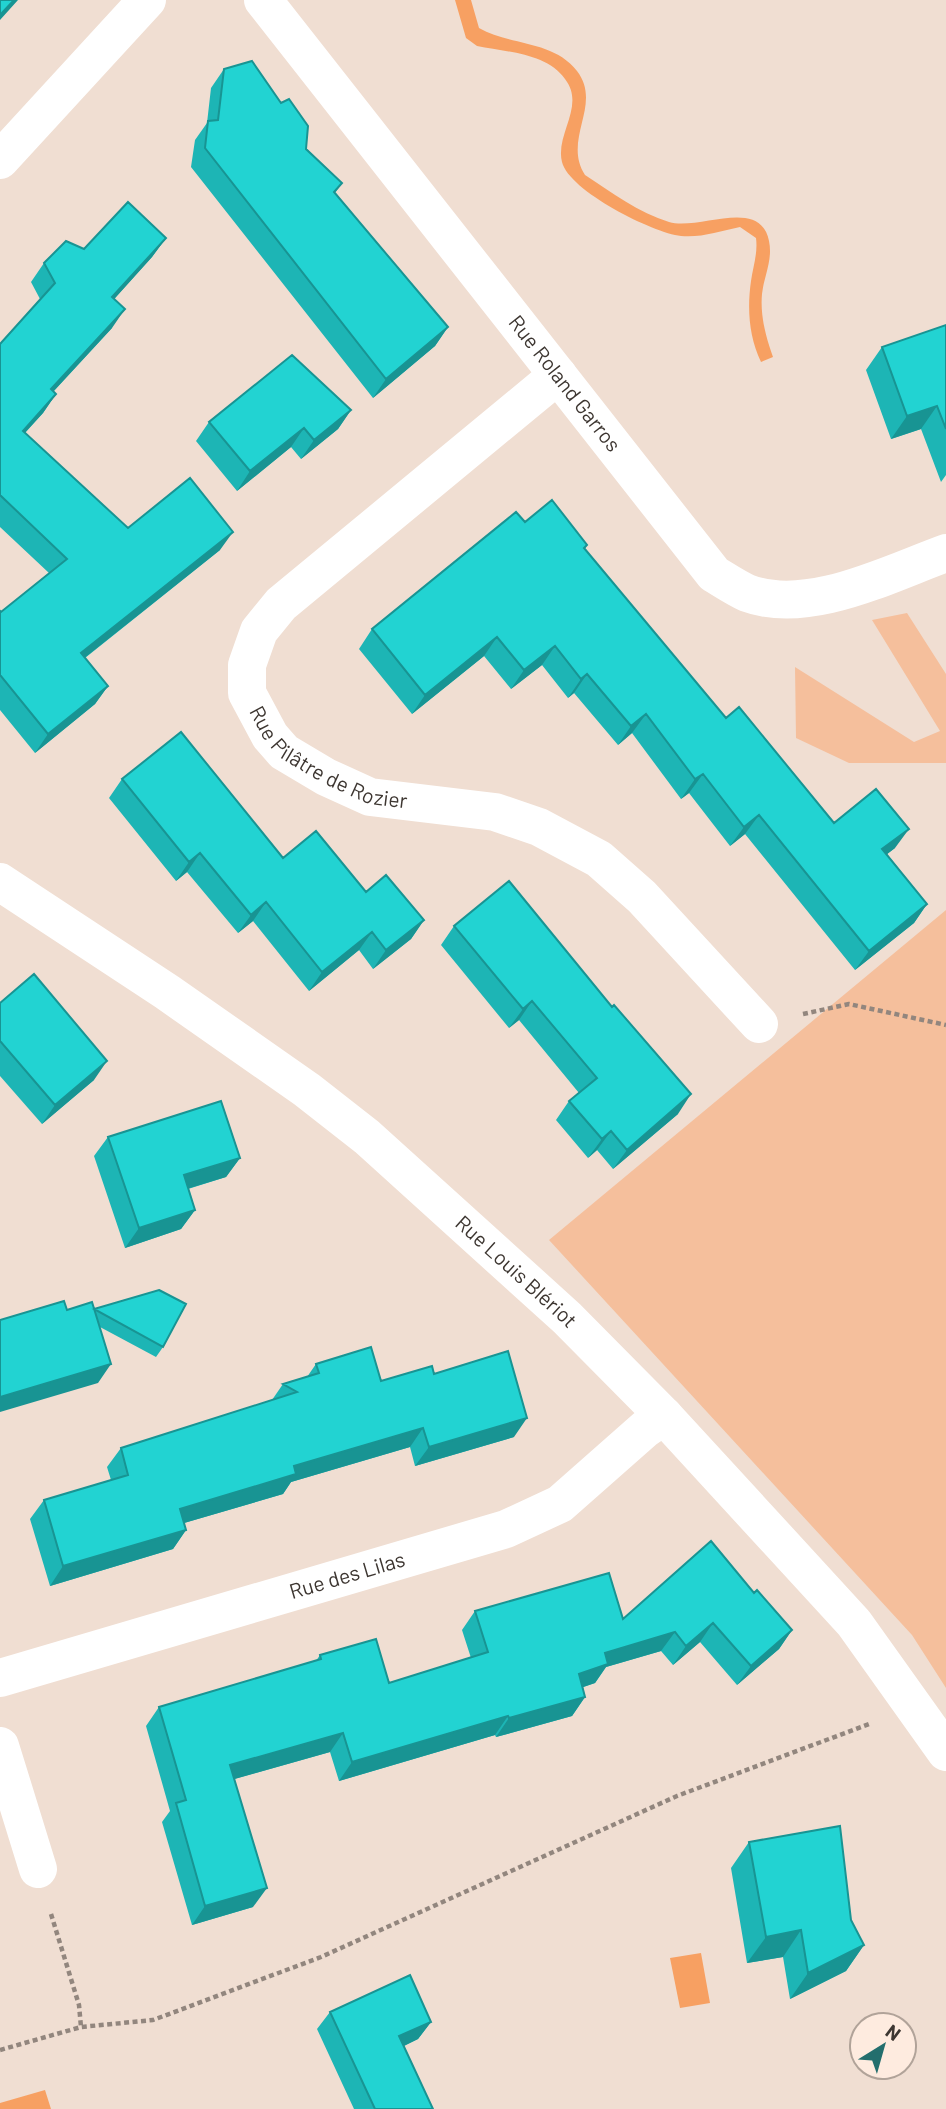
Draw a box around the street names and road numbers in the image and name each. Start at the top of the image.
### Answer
street label: Rue Roland Garros [504,310,627,456]
street label: Rue Pilâtre de Rozier [245,701,409,812]
street label: Rue Louis Blériot [451,1209,583,1332]
street label: Rue des Lilas [286,1545,408,1603]

